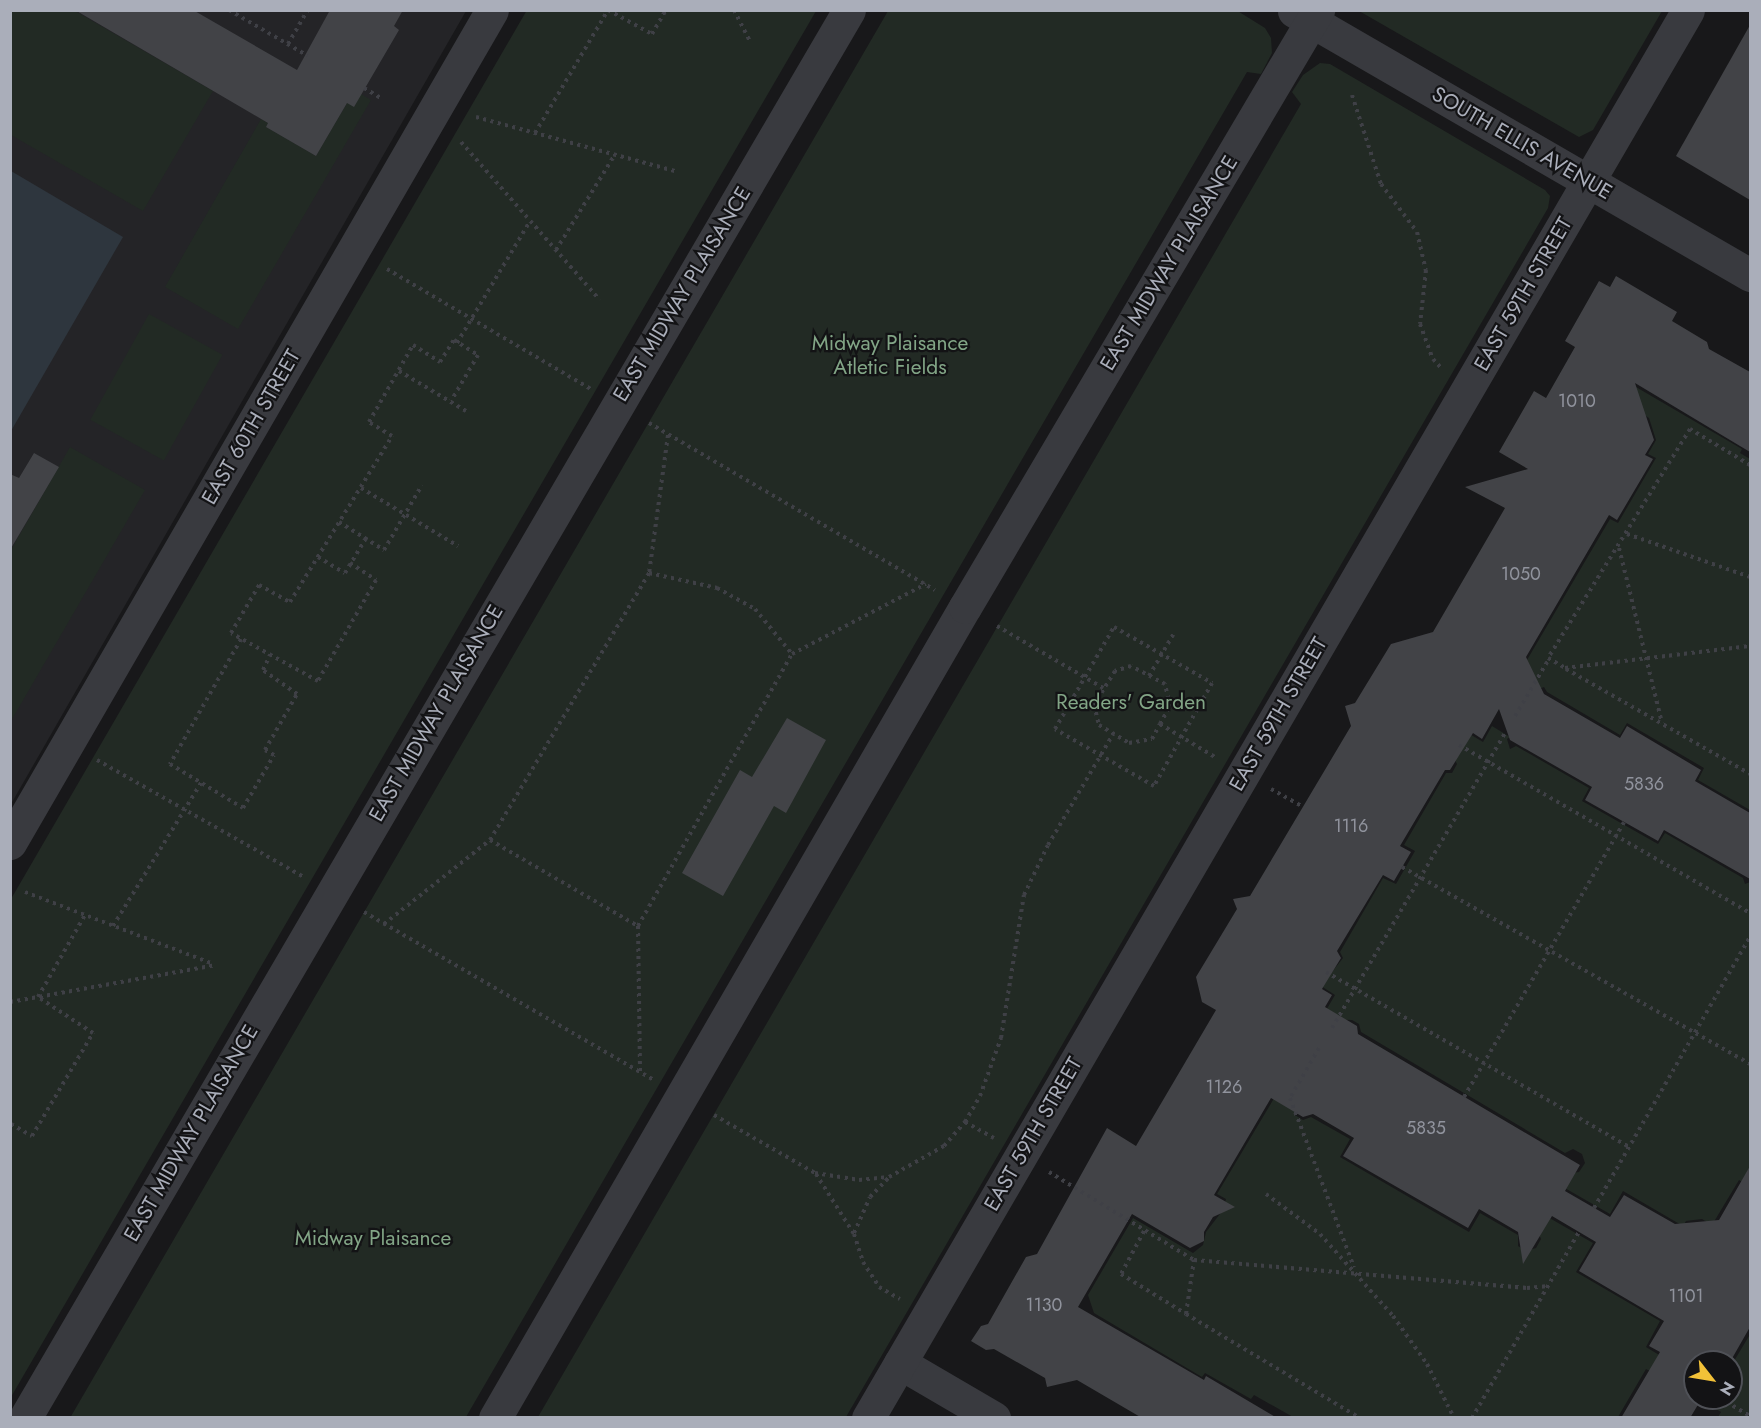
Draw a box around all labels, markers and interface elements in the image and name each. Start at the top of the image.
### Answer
street label: SOUTH ELLIS AVENUE [1427,81,1617,205]
street label: EAST MIDWAY PLAISANCE [1095,151,1243,375]
street label: EAST MIDWAY PLAISANCE [608,182,756,406]
street label: EAST 59TH STREET [1469,213,1577,375]
park label: Midway Plaisance Atletic Fields [812,330,968,380]
street label: EAST 60TH STREET [196,345,306,509]
house number: 1010 [1558,390,1596,412]
house number: 1050 [1501,563,1541,585]
street label: EAST MIDWAY PLAISANCE [364,600,508,826]
street label: EAST 59TH STREET [1224,633,1332,795]
park label: Readers' Garden [1056,689,1206,715]
house number: 5836 [1624,773,1664,795]
house number: 1116 [1334,815,1368,837]
street label: EAST MIDWAY PLAISANCE [119,1020,263,1246]
street label: EAST 59TH STREET [979,1053,1087,1215]
house number: 1126 [1206,1076,1242,1098]
house number: 5835 [1406,1117,1446,1139]
park label: Midway Plaisance [295,1225,451,1251]
house number: 1101 [1668,1285,1704,1307]
house number: 1130 [1026,1294,1062,1316]
north arrow [1683,1350,1743,1410]
text: N [1714,1377,1740,1400]

